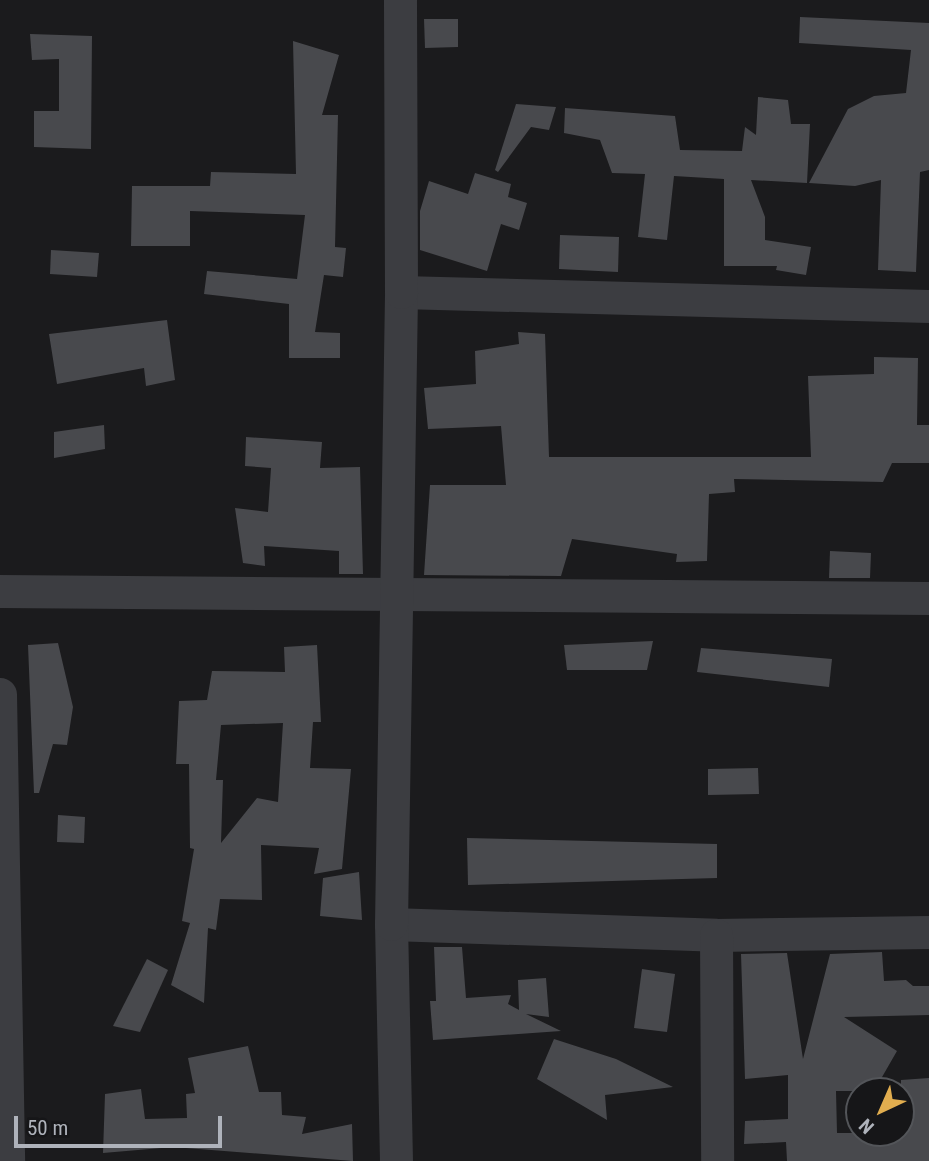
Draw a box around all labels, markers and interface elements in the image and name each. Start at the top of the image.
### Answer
north arrow [845,1077,915,1147]
scale bar [18,1102,226,1146]
text: N [854,1114,879,1138]
text: 50 m [27,1116,68,1140]

